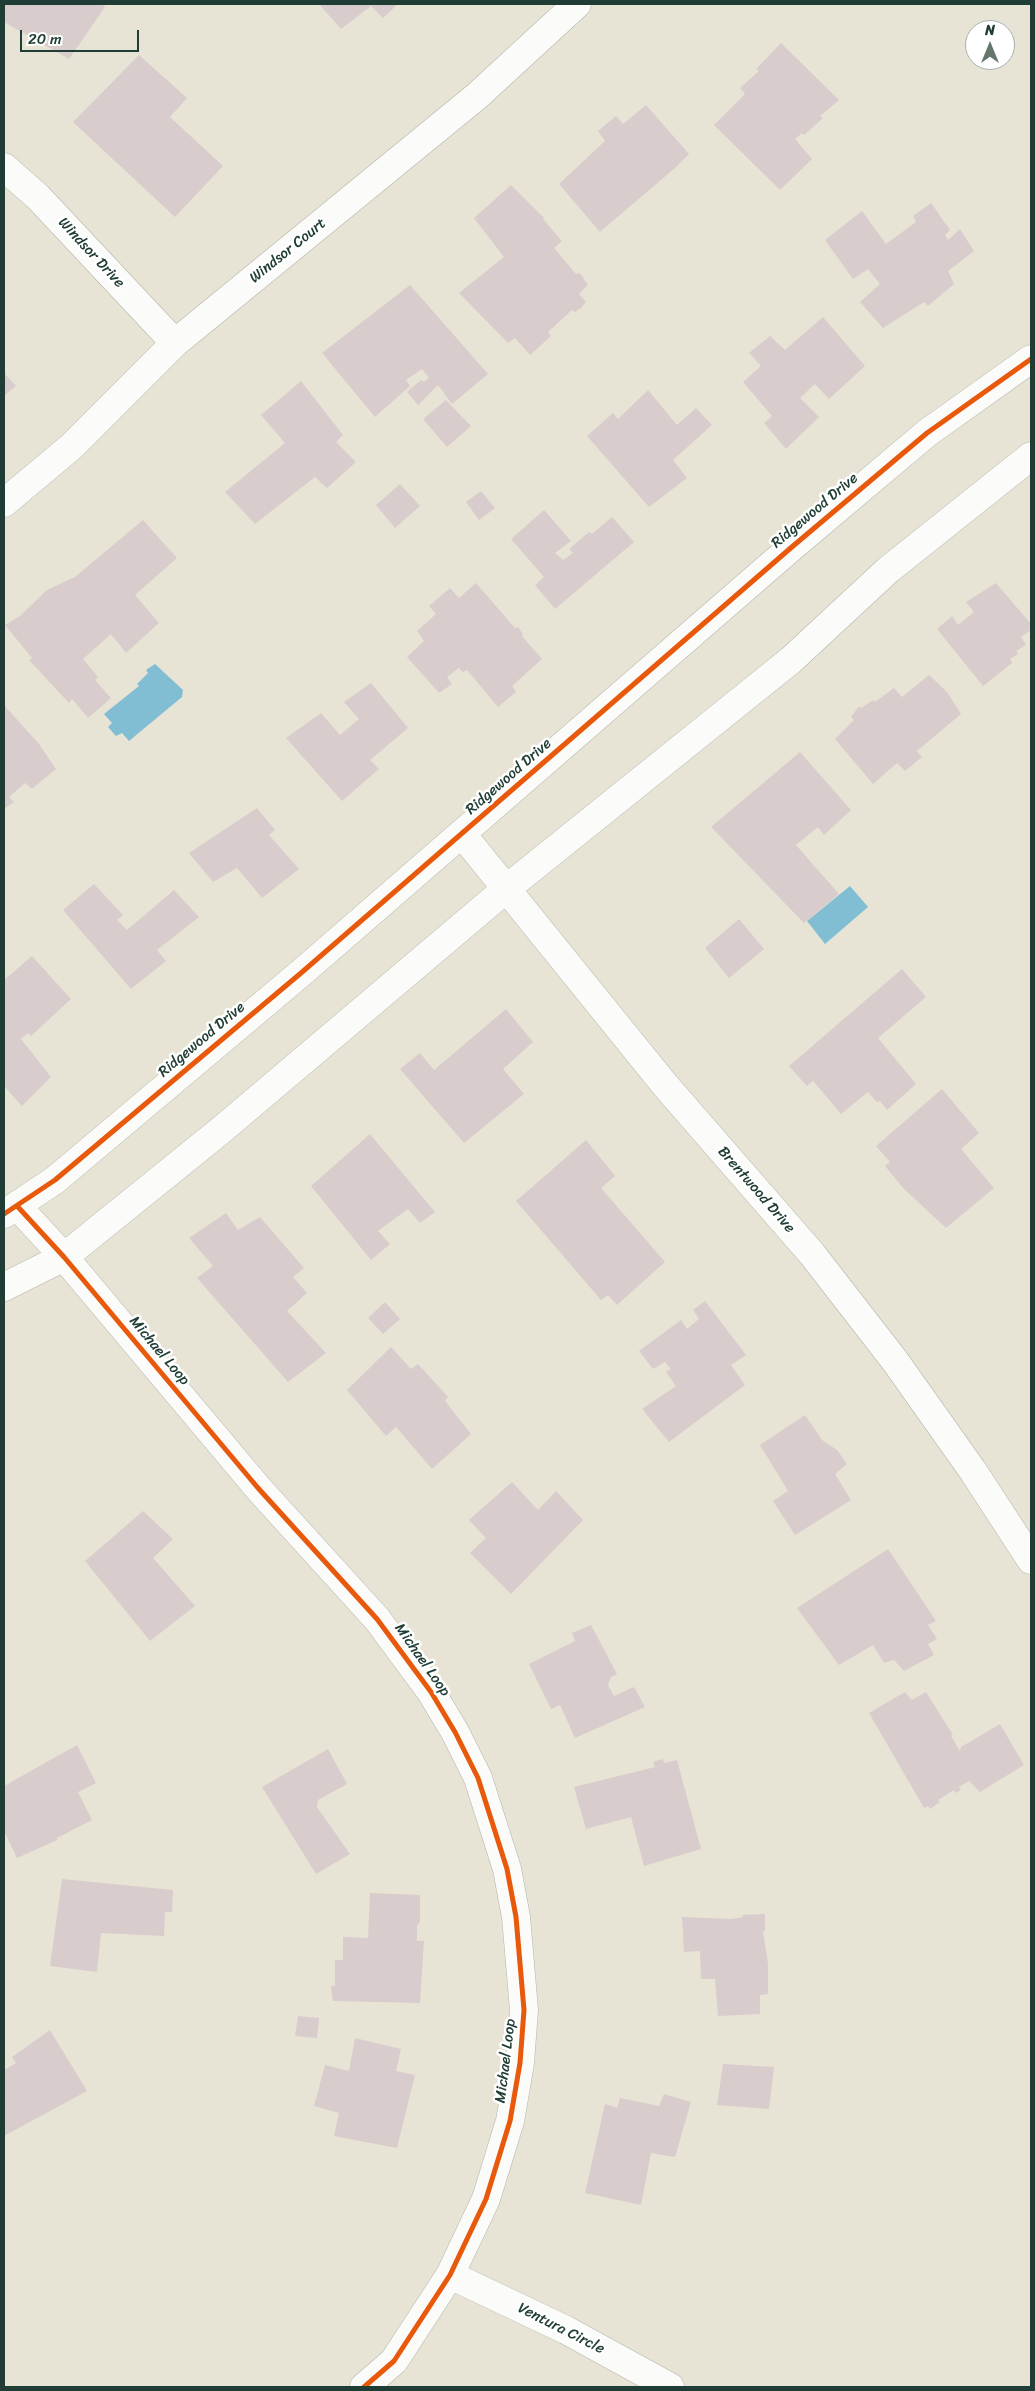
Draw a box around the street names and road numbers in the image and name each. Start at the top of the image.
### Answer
street label: Windsor Drive [54,214,128,292]
street label: Windsor Court [246,215,330,287]
street label: Ridgewood Drive [768,470,862,552]
street label: Ridgewood Drive [462,735,556,819]
street label: Ridgewood Drive [155,999,249,1081]
street label: Brentwood Drive [714,1143,798,1237]
street label: Michael Loop [125,1313,193,1389]
street label: Michael Loop [390,1620,454,1700]
street label: Michael Loop [492,2018,520,2104]
street label: Ventura Circle [515,2299,607,2359]

